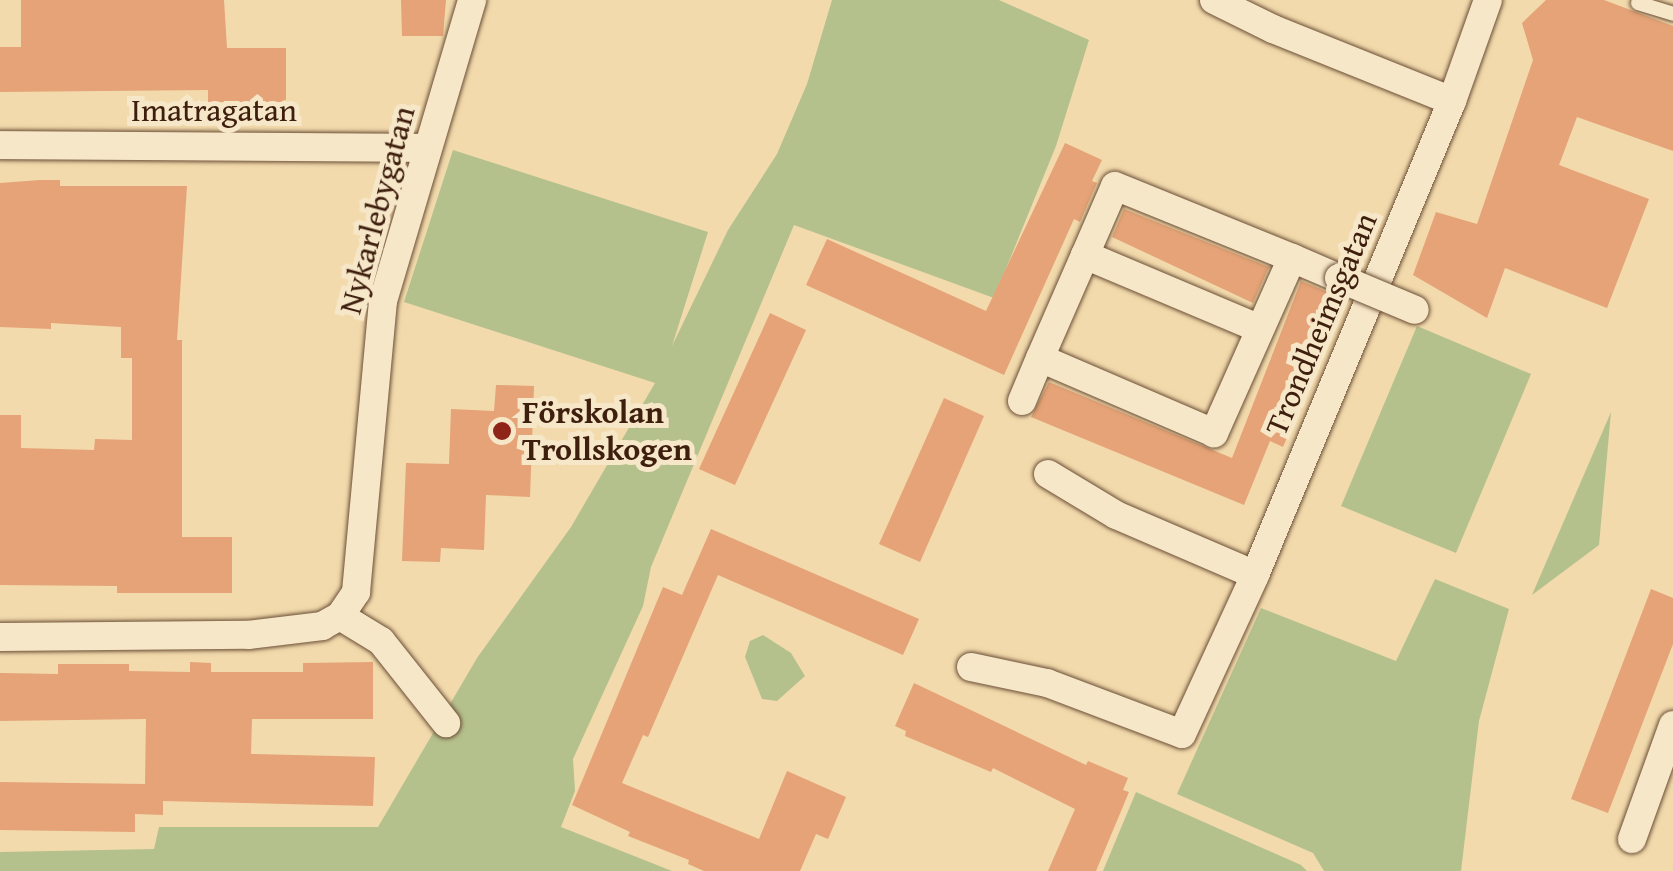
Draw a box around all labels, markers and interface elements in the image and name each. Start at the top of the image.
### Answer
street label: Imatragatan [131,91,297,129]
street label: Nykarlebygatan [331,102,423,318]
street label: Trondheimsgatan [1257,207,1385,441]
place label: Förskolan Trollskogen [522,394,692,469]
marker: Förskolan Trollskogen [491,420,513,442]

